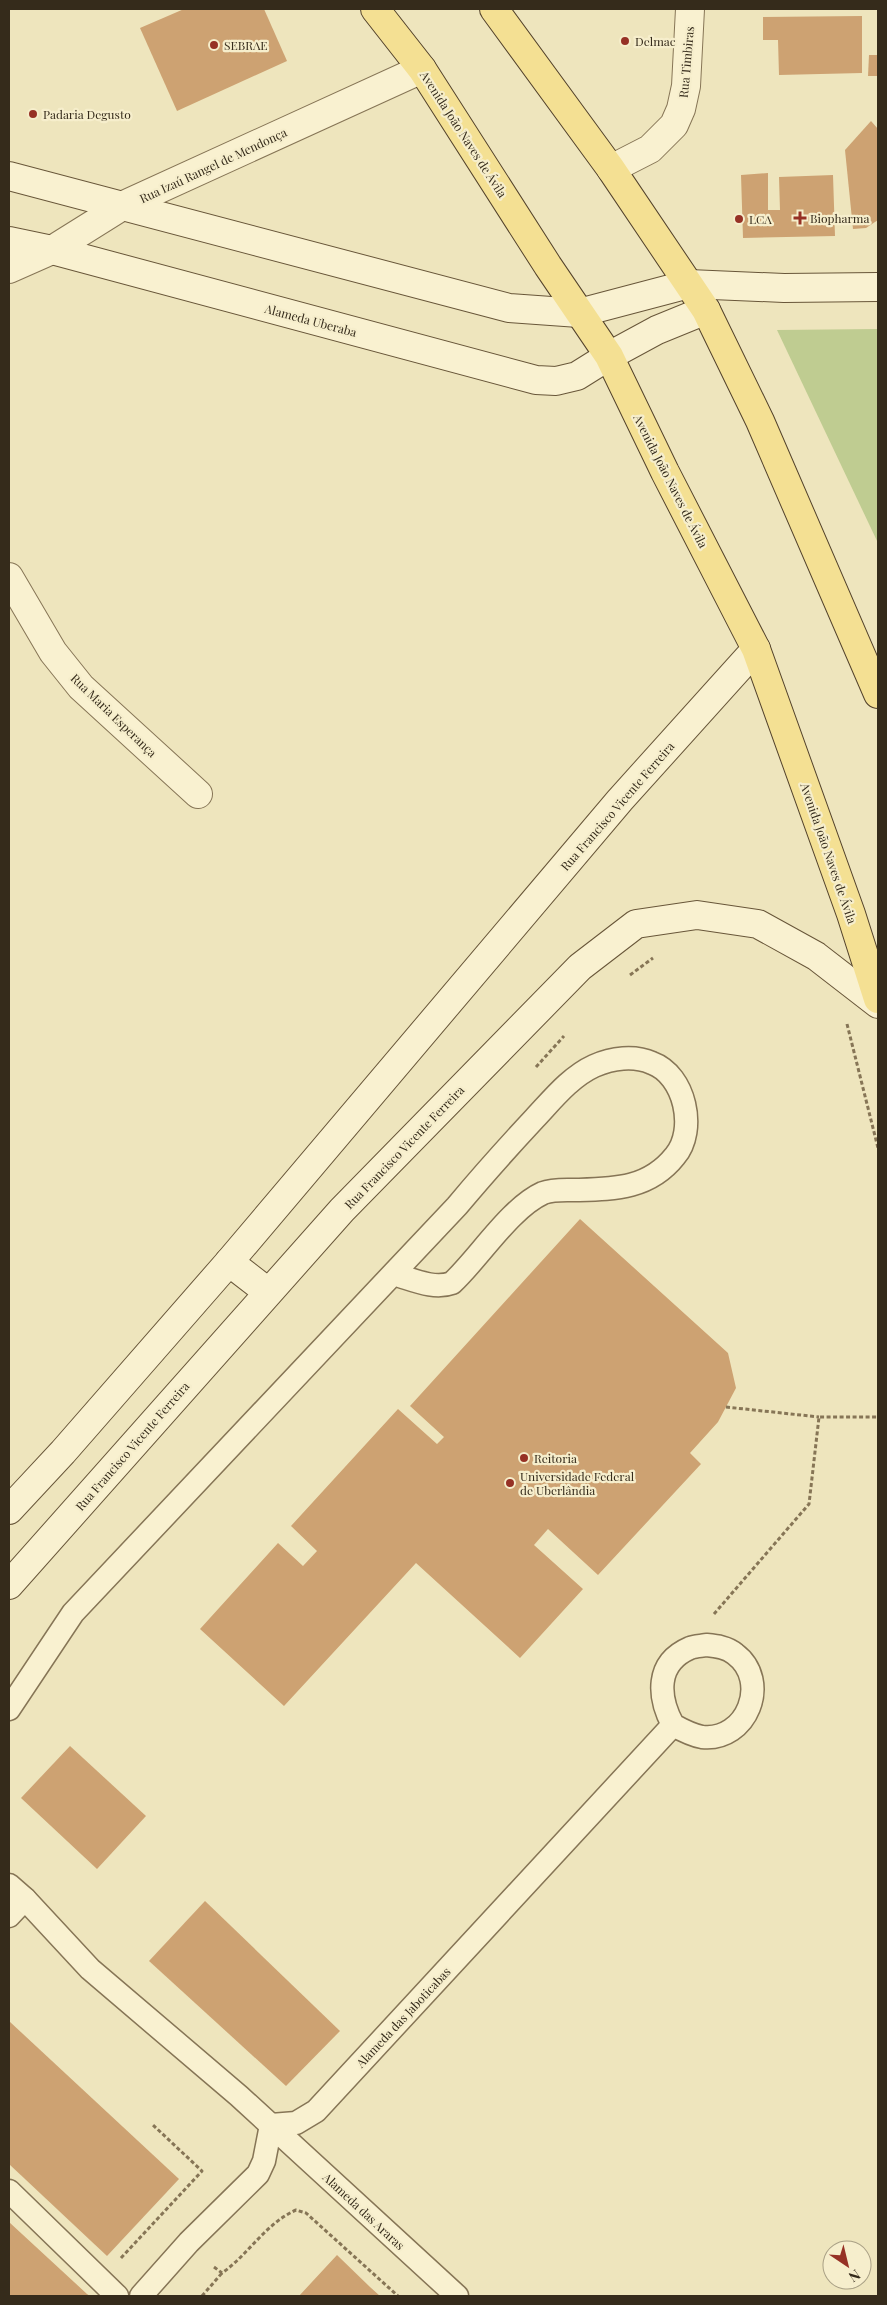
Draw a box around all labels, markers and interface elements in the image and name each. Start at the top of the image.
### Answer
street label: Rua Timbiras [675,26,697,98]
place label: Delmac [635,33,676,49]
marker: Delmac [619,35,631,47]
place label: SEBRAE [224,37,268,53]
marker: SEBRAE [208,39,220,51]
street label: Avenida João Naves de Ávila [416,67,511,200]
place label: Padaria Degusto [43,106,131,122]
marker: Padaria Degusto [27,108,39,120]
street label: Rua Izaú Rangel de Mendonça [137,124,289,206]
place label: Biopharma [810,210,870,226]
place label: LCA [749,211,772,227]
marker: Biopharma [794,212,806,224]
marker: LCA [733,213,745,225]
street label: Alameda Uberaba [262,300,359,340]
street label: Avenida João Naves de Ávila [630,411,712,551]
street label: Rua Maria Esperança [68,670,160,760]
street label: Rua Francisco Vicente Ferreira [557,738,677,874]
street label: Avenida João Naves de Ávila [797,779,861,926]
street label: Rua Francisco Vicente Ferreira [341,1082,467,1212]
street label: Rua Francisco Vicente Ferreira [72,1378,192,1514]
place label: Reitoria [534,1450,577,1466]
marker: Reitoria [518,1452,530,1464]
place label: Universidade Federal de Uberlândia [520,1468,635,1498]
marker: Universidade Federal de Uberlândia [504,1477,516,1489]
street label: Alameda das Jaboticabas [352,1963,454,2071]
street label: Alameda das Araras [319,2168,408,2253]
north arrow [822,2240,872,2290]
text: N [845,2265,864,2287]

